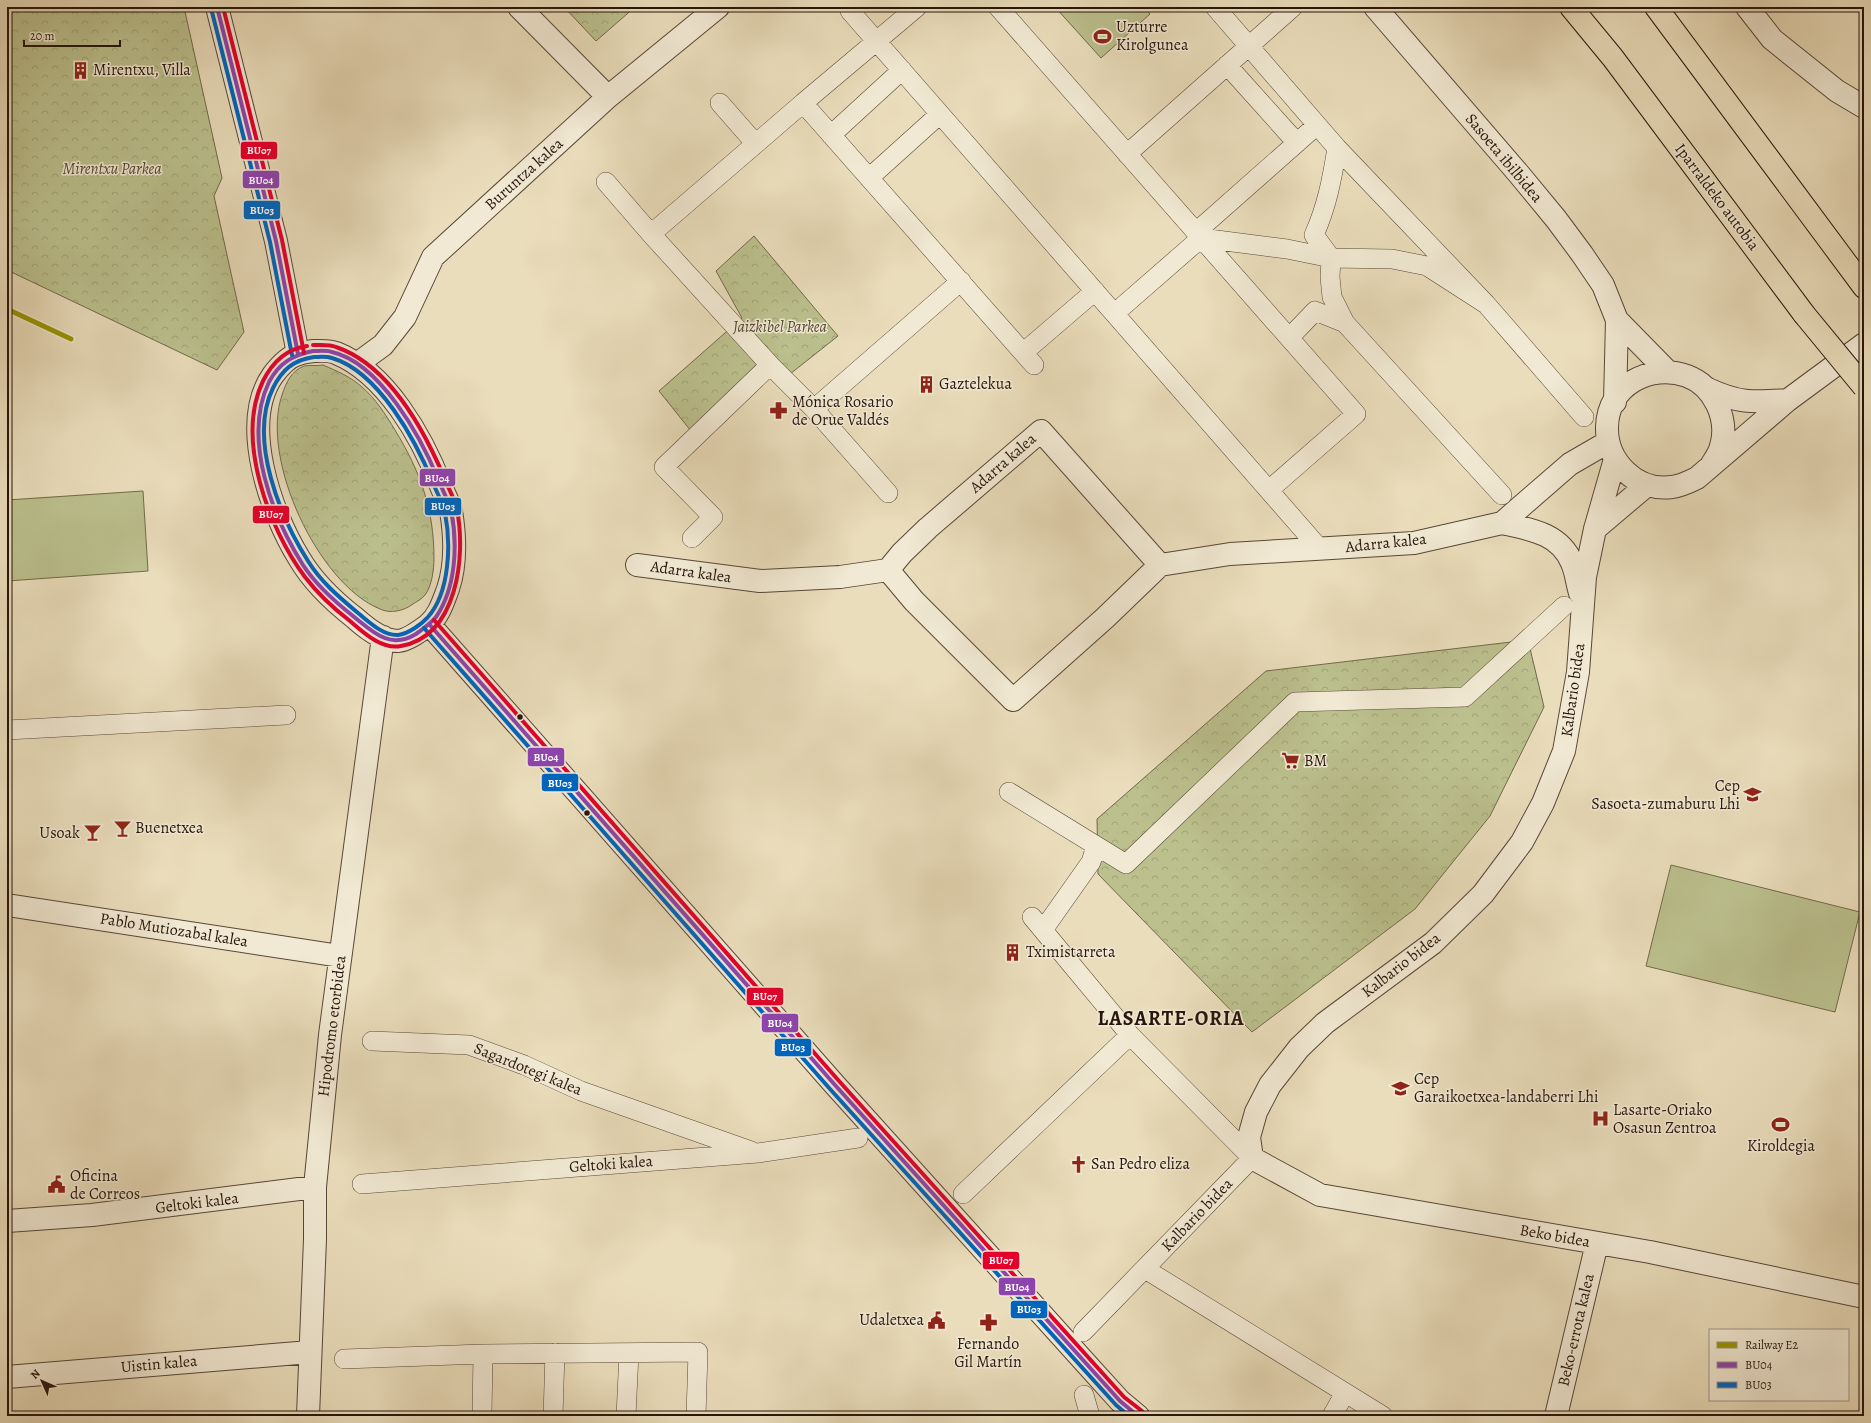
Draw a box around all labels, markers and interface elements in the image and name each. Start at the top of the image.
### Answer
place label: Uzturre Kirolgunea [1116,16,1189,56]
scale bar [24,22,120,48]
sports icon: Uzturre Kirolgunea [1093,26,1113,46]
text: 20 m [30,28,54,44]
place label: Mirentxu, Villa [93,59,191,81]
building icon: Mirentxu, Villa [70,60,90,80]
street label: Sasoeta ibilbidea [1460,109,1548,208]
street label: Buruntza kalea [480,132,568,215]
street label: Iparraldeko autobia [1669,139,1765,256]
line badge: BU07 [240,141,278,160]
text: BU07 [247,143,271,158]
park label: Mirentxu Parkea [62,158,162,180]
line badge: BU04 [242,170,280,189]
text: BU04 [249,173,273,188]
line badge: BU03 [243,200,281,220]
text: BU03 [250,203,274,218]
park label: Jaizkibel Parkea [732,316,828,338]
place label: Gaztelekua [939,373,1012,395]
building icon: Gaztelekua [916,374,936,394]
place label: Mónica Rosario de Orue Valdés [792,391,894,431]
pharmacy icon: Mónica Rosario de Orue Valdés [769,401,789,421]
street label: Adarra kalea [964,428,1041,499]
line badge: BU04 [419,468,456,487]
text: BU04 [425,471,449,486]
line badge: BU03 [424,497,462,516]
text: BU03 [431,499,455,514]
line badge: BU07 [252,505,290,524]
text: BU07 [259,507,283,522]
street label: Adarra kalea [1343,528,1428,558]
street label: Adarra kalea [648,555,733,589]
street label: Kalbario bidea [1556,641,1591,738]
unlabelled marker [515,712,525,722]
line badge: BU04 [527,747,565,767]
text: BU04 [534,750,558,765]
place label: BM [1304,750,1327,772]
supermarket icon: BM [1281,751,1301,771]
line badge: BU03 [541,773,579,792]
place label: Cep Sasoeta-zumaburu Lhi [1591,775,1740,815]
text: BU03 [548,776,572,791]
school or university icon: Cep Sasoeta-zumaburu Lhi [1743,785,1763,805]
unlabelled marker [582,808,592,818]
place label: Buenetxea [135,817,204,839]
bar icon: Buenetxea [112,818,132,838]
place label: Usoak [39,822,80,844]
bar icon: Usoak [83,823,103,843]
street label: Pablo Mutiozabal kalea [98,907,250,953]
street label: Kalbario bidea [1357,927,1445,1003]
place label: Tximistarreta [1026,941,1116,963]
building icon: Tximistarreta [1003,942,1023,962]
street label: Hipodromo etorbidea [312,954,352,1098]
line badge: BU07 [746,987,784,1006]
text: BU07 [753,989,777,1004]
district label: LASARTE-ORIA [1097,1005,1245,1032]
line badge: BU04 [761,1013,799,1033]
text: BU04 [768,1016,792,1031]
street label: Sagardotegi kalea [471,1037,586,1101]
line badge: BU03 [774,1038,812,1057]
text: BU03 [781,1040,805,1055]
place label: Cep Garaikoetxea-landaberri Lhi [1414,1068,1599,1108]
school or university icon: Cep Garaikoetxea-landaberri Lhi [1391,1078,1411,1098]
place label: Lasarte-Oriako Osasun Zentroa [1613,1099,1717,1139]
hospital icon: Lasarte-Oriako Osasun Zentroa [1590,1109,1610,1129]
sports icon: Kiroldegia [1771,1115,1791,1135]
place label: Kiroldegia [1747,1135,1816,1157]
street label: Geltoki kalea [568,1150,654,1178]
place label: San Pedro eliza [1091,1153,1190,1175]
church icon: San Pedro eliza [1068,1154,1088,1174]
place label: Oficina de Correos [70,1165,140,1205]
street label: Kalbario bidea [1156,1173,1238,1257]
public building icon: Oficina de Correos [47,1175,67,1195]
street label: Geltoki kalea [154,1187,241,1219]
street label: Beko bidea [1518,1219,1592,1253]
line badge: BU07 [982,1251,1020,1270]
text: BU07 [989,1253,1013,1268]
street label: Beko-errota kalea [1552,1271,1600,1389]
line badge: BU04 [998,1277,1036,1296]
text: BU04 [1005,1280,1029,1295]
line badge: BU03 [1010,1300,1048,1319]
text: BU03 [1017,1302,1041,1317]
place label: Udaletxea [859,1309,925,1331]
public building icon: Udaletxea [927,1310,947,1330]
pharmacy icon: Fernando Gil Martín [978,1313,998,1333]
legend [1709,1329,1849,1401]
place label: Fernando Gil Martín [954,1333,1022,1373]
text: Railway E2 [1745,1337,1798,1353]
street label: Uistin kalea [120,1350,199,1378]
text: BU04 [1745,1357,1773,1373]
north arrow [22,1361,62,1401]
text: N [27,1366,43,1382]
text: BU03 [1745,1377,1772,1393]

